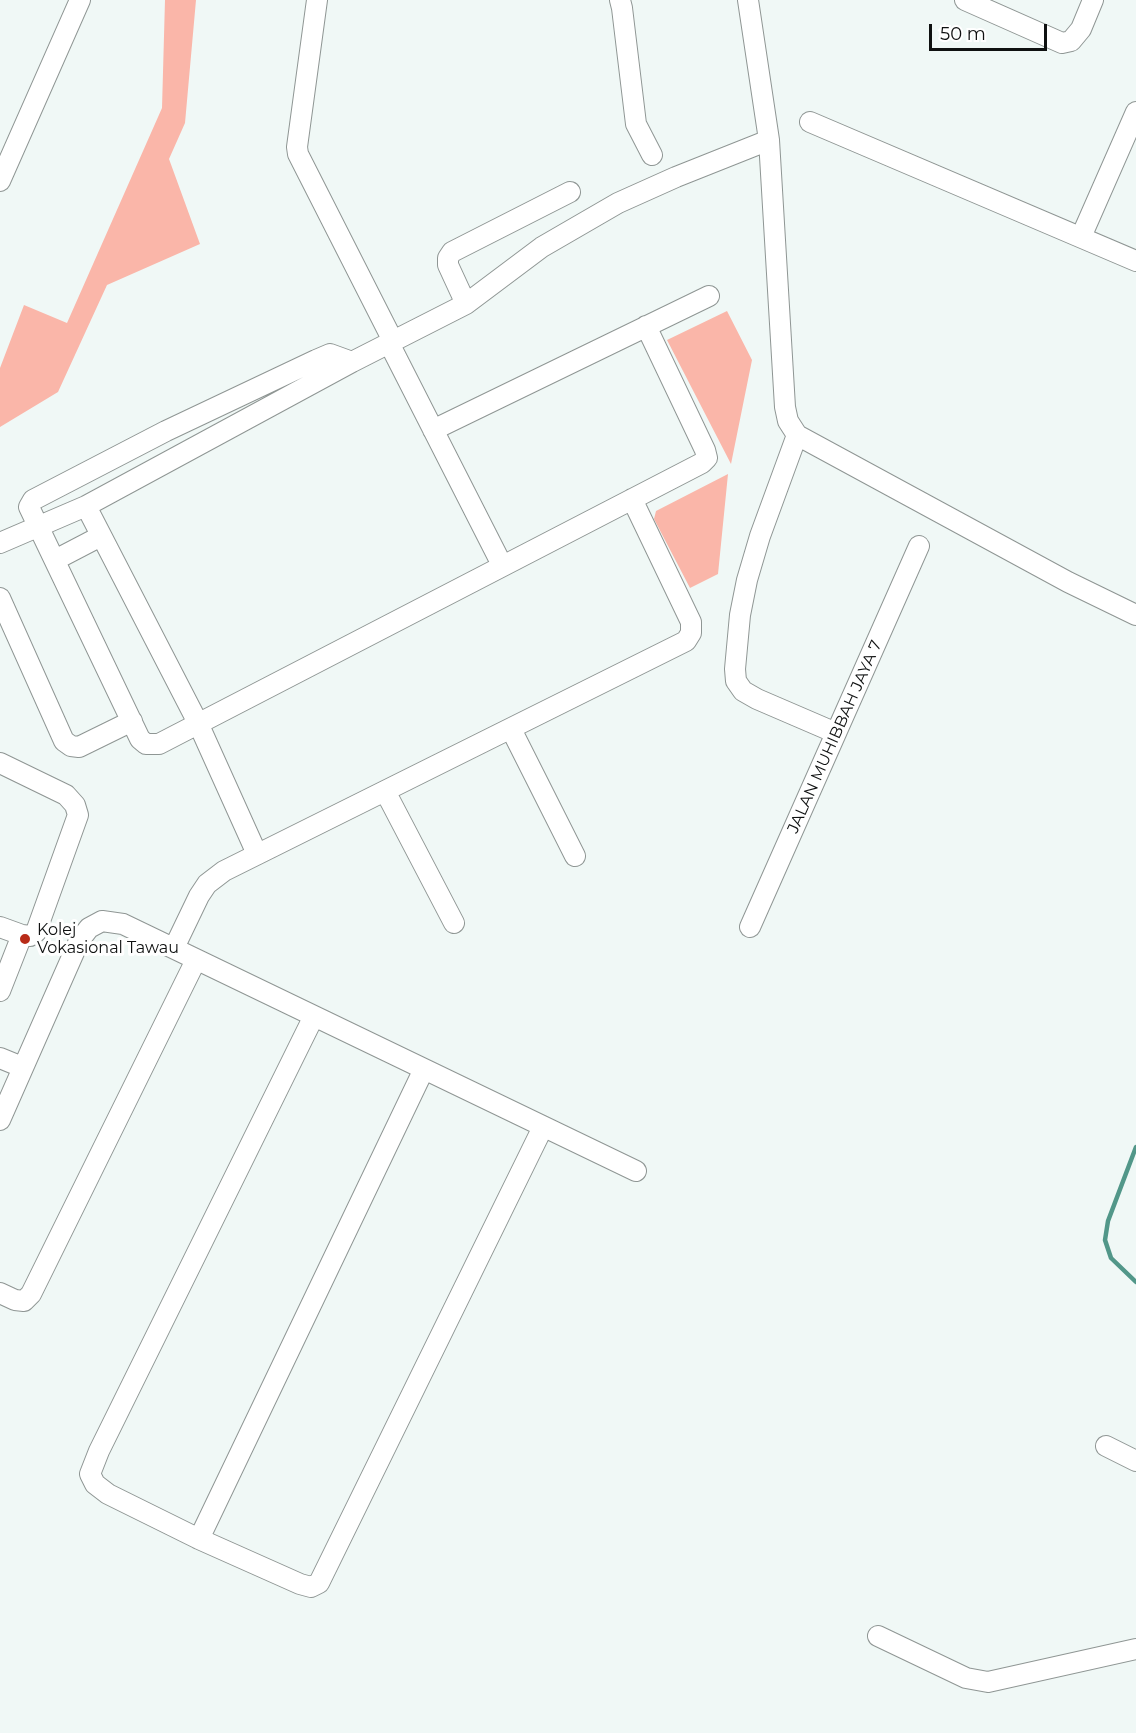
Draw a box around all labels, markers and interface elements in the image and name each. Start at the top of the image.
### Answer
scale bar [932,12,1050,50]
text: 50 m [940,23,986,45]
street label: JALAN MUHIBBAH JAYA 7 [784,638,886,836]
place label: Kolej Vokasional Tawau [37,920,179,958]
marker: Kolej Vokasional Tawau [18,932,32,946]

